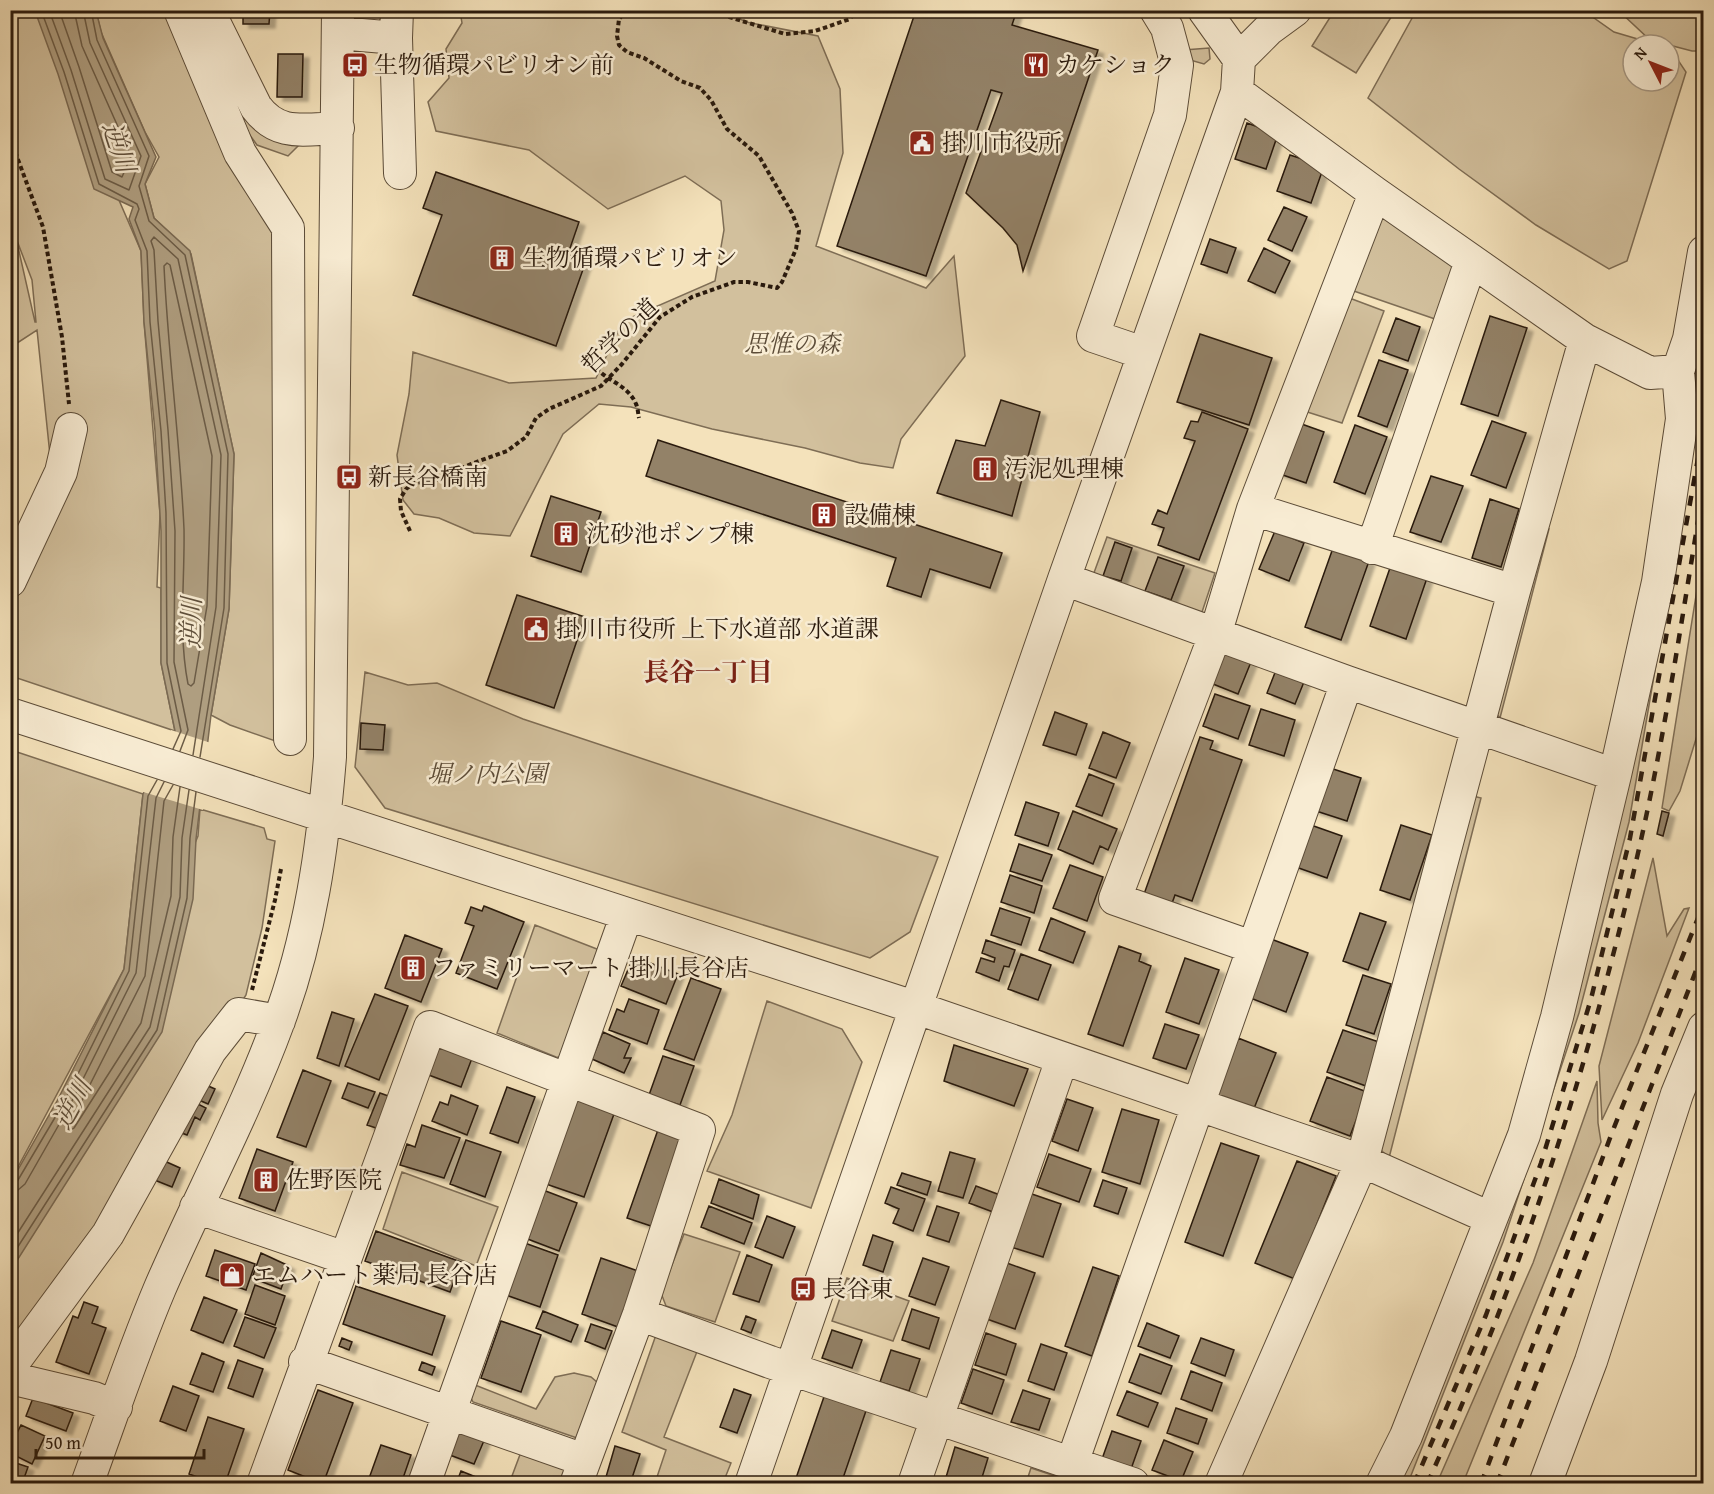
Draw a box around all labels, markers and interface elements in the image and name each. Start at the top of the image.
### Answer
north arrow [1621,33,1681,93]
text: N [1627,41,1653,65]
place label: 生物循環パビリオン前 [374,47,614,82]
place label: カケショク [1056,47,1175,82]
bus stop icon: 生物循環パビリオン前 [340,50,370,80]
restaurant icon: カケショク [1021,50,1051,80]
water label: 逆川 [93,116,147,180]
place label: 掛川市役所 [942,125,1062,160]
public building icon: 掛川市役所 [907,128,937,158]
place label: 生物循環パビリオン [522,240,738,275]
building icon: 生物循環パビリオン [487,243,517,273]
street label: 哲学の道 [573,290,666,382]
park label: 思惟の森 [744,326,843,361]
place label: 汚泥処理棟 [1004,451,1124,486]
building icon: 汚泥処理棟 [970,454,1000,484]
place label: 新長谷橋南 [368,459,488,494]
bus stop icon: 新長谷橋南 [334,462,364,492]
place label: 設備棟 [844,497,916,532]
building icon: 設備棟 [809,500,839,530]
place label: 沈砂池ポンプ棟 [586,516,754,551]
building icon: 沈砂池ポンプ棟 [551,519,581,549]
water label: 逆川 [171,594,211,649]
place label: 掛川市役所 上下水道部 水道課 [556,611,879,646]
public building icon: 掛川市役所 上下水道部 水道課 [521,614,551,644]
district label: 長谷一丁目 [643,652,773,691]
park label: 堀ノ内公園 [427,756,551,791]
place label: ファミリーマート 掛川長谷店 [432,950,749,985]
building icon: ファミリーマート 掛川長谷店 [398,953,428,983]
water label: 逆川 [42,1069,103,1136]
place label: 佐野医院 [286,1162,382,1197]
building icon: 佐野医院 [251,1165,281,1195]
place label: エムハート薬局 長谷店 [252,1257,497,1292]
shop icon: エムハート薬局 長谷店 [217,1260,247,1290]
place label: 長谷東 [822,1271,894,1306]
bus stop icon: 長谷東 [788,1274,818,1304]
scale bar [36,1422,204,1460]
text: 50 m [45,1429,81,1456]

